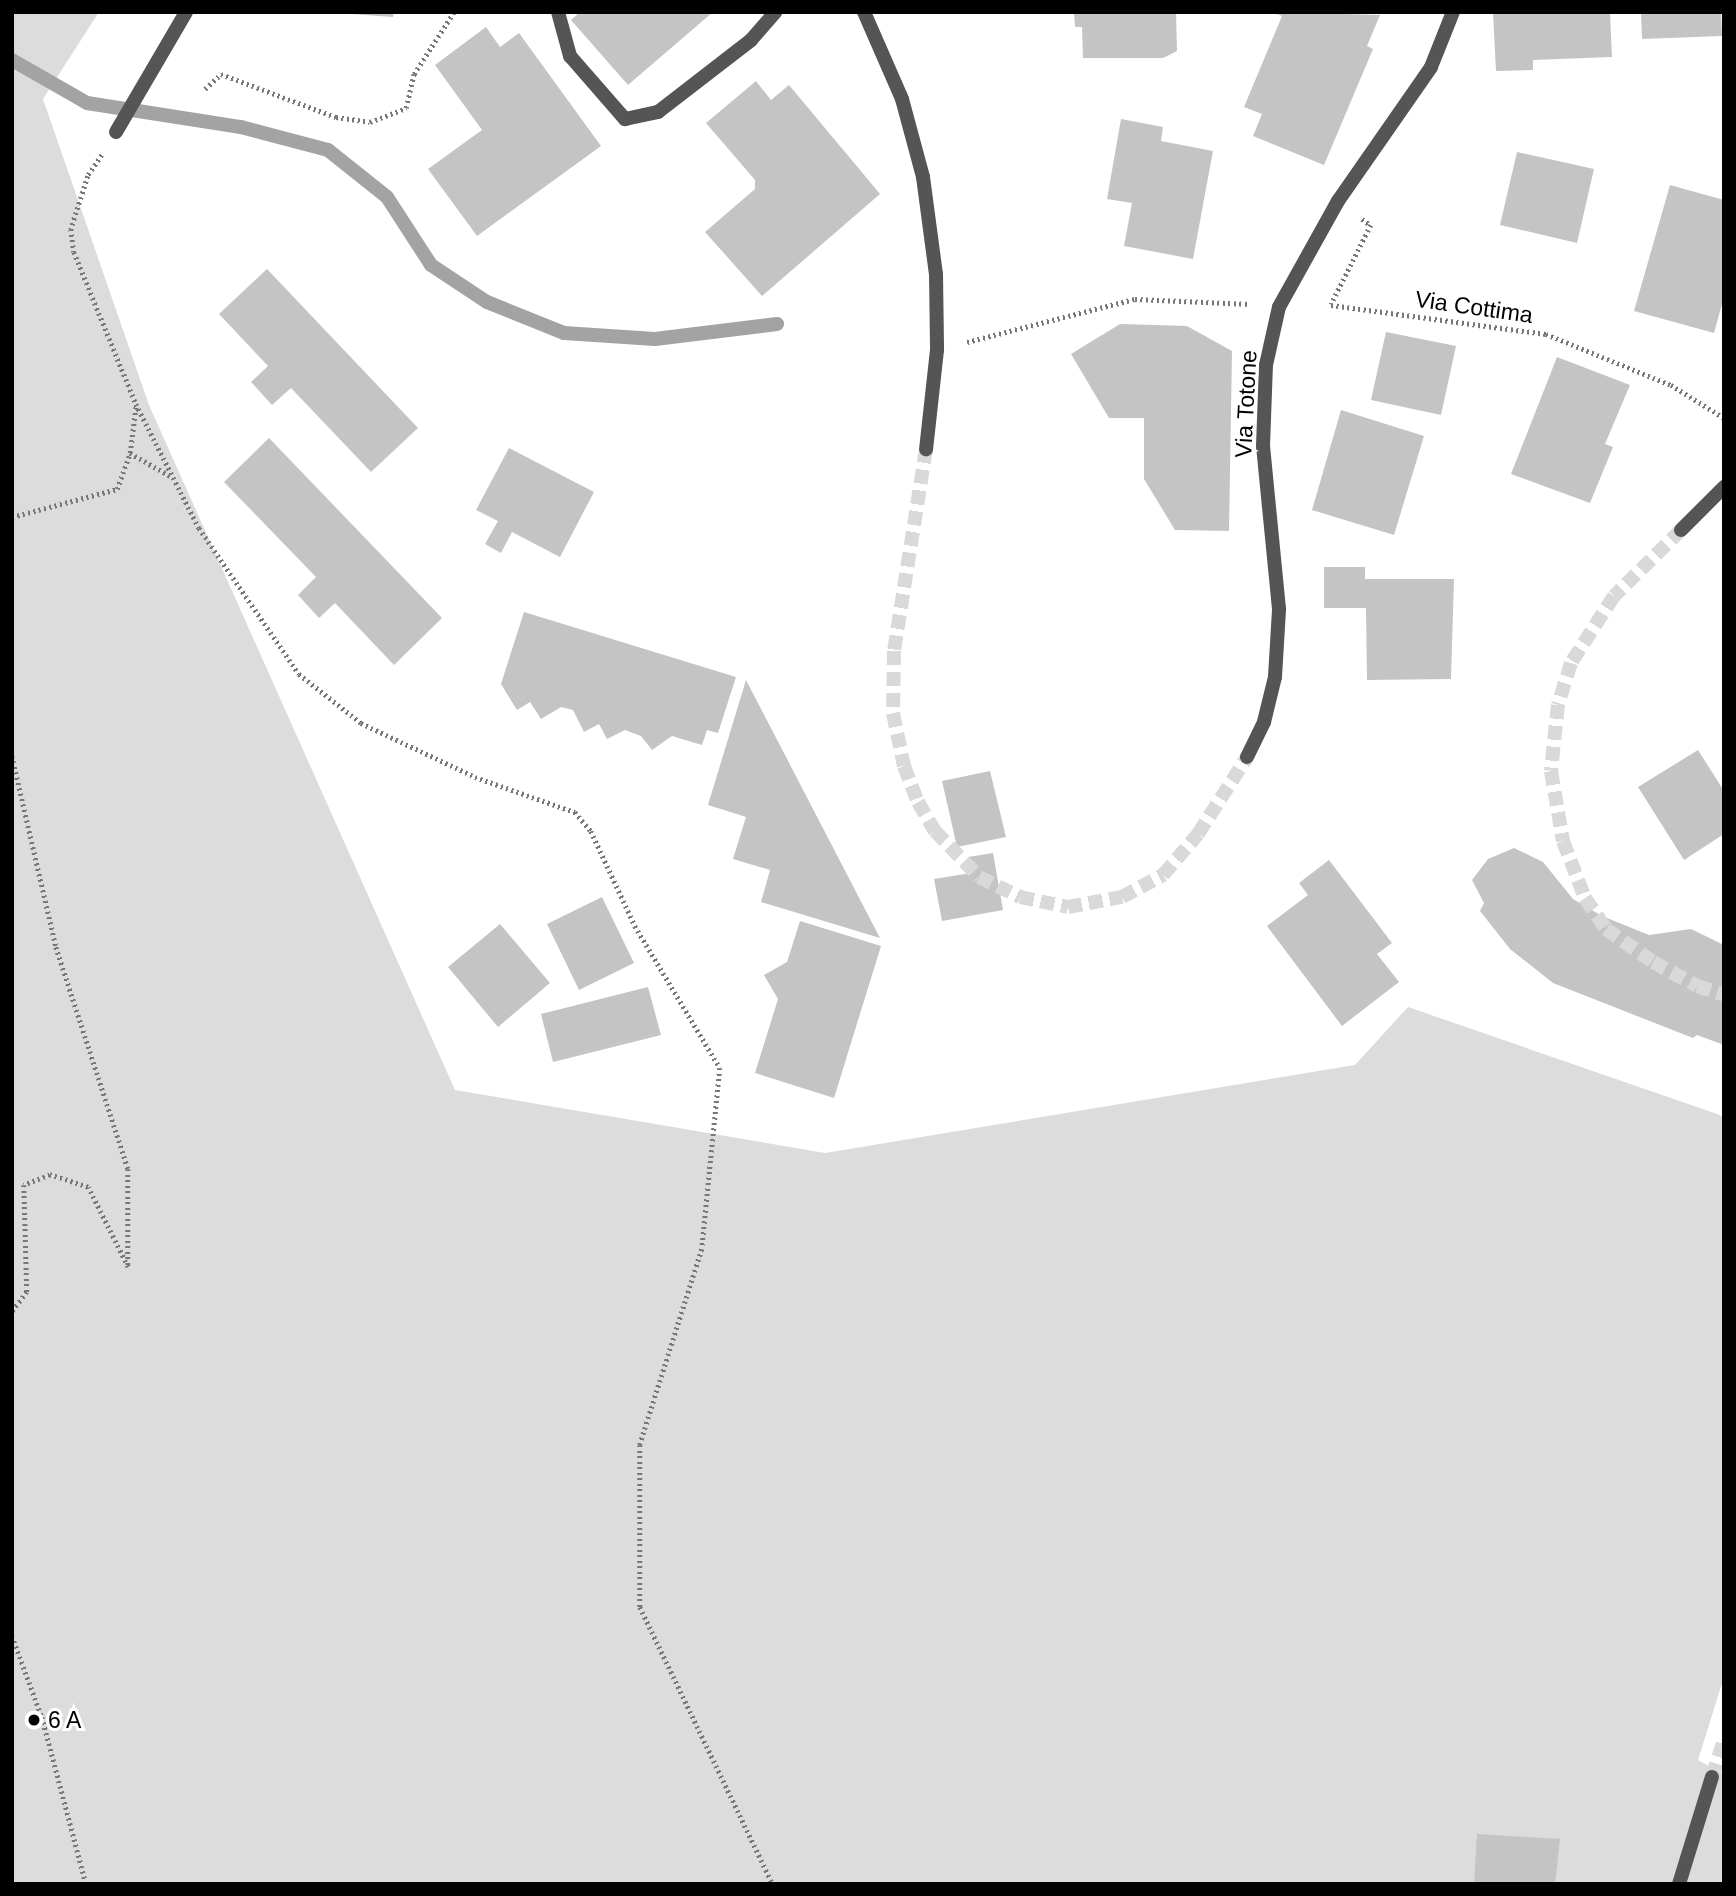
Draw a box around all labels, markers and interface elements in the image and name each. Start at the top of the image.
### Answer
street label: Via Cottima [1413,285,1535,329]
street label: Via Totone [1229,349,1263,459]
place label: 6 A [48,1706,83,1734]
marker: 6 A [26,1712,42,1728]

